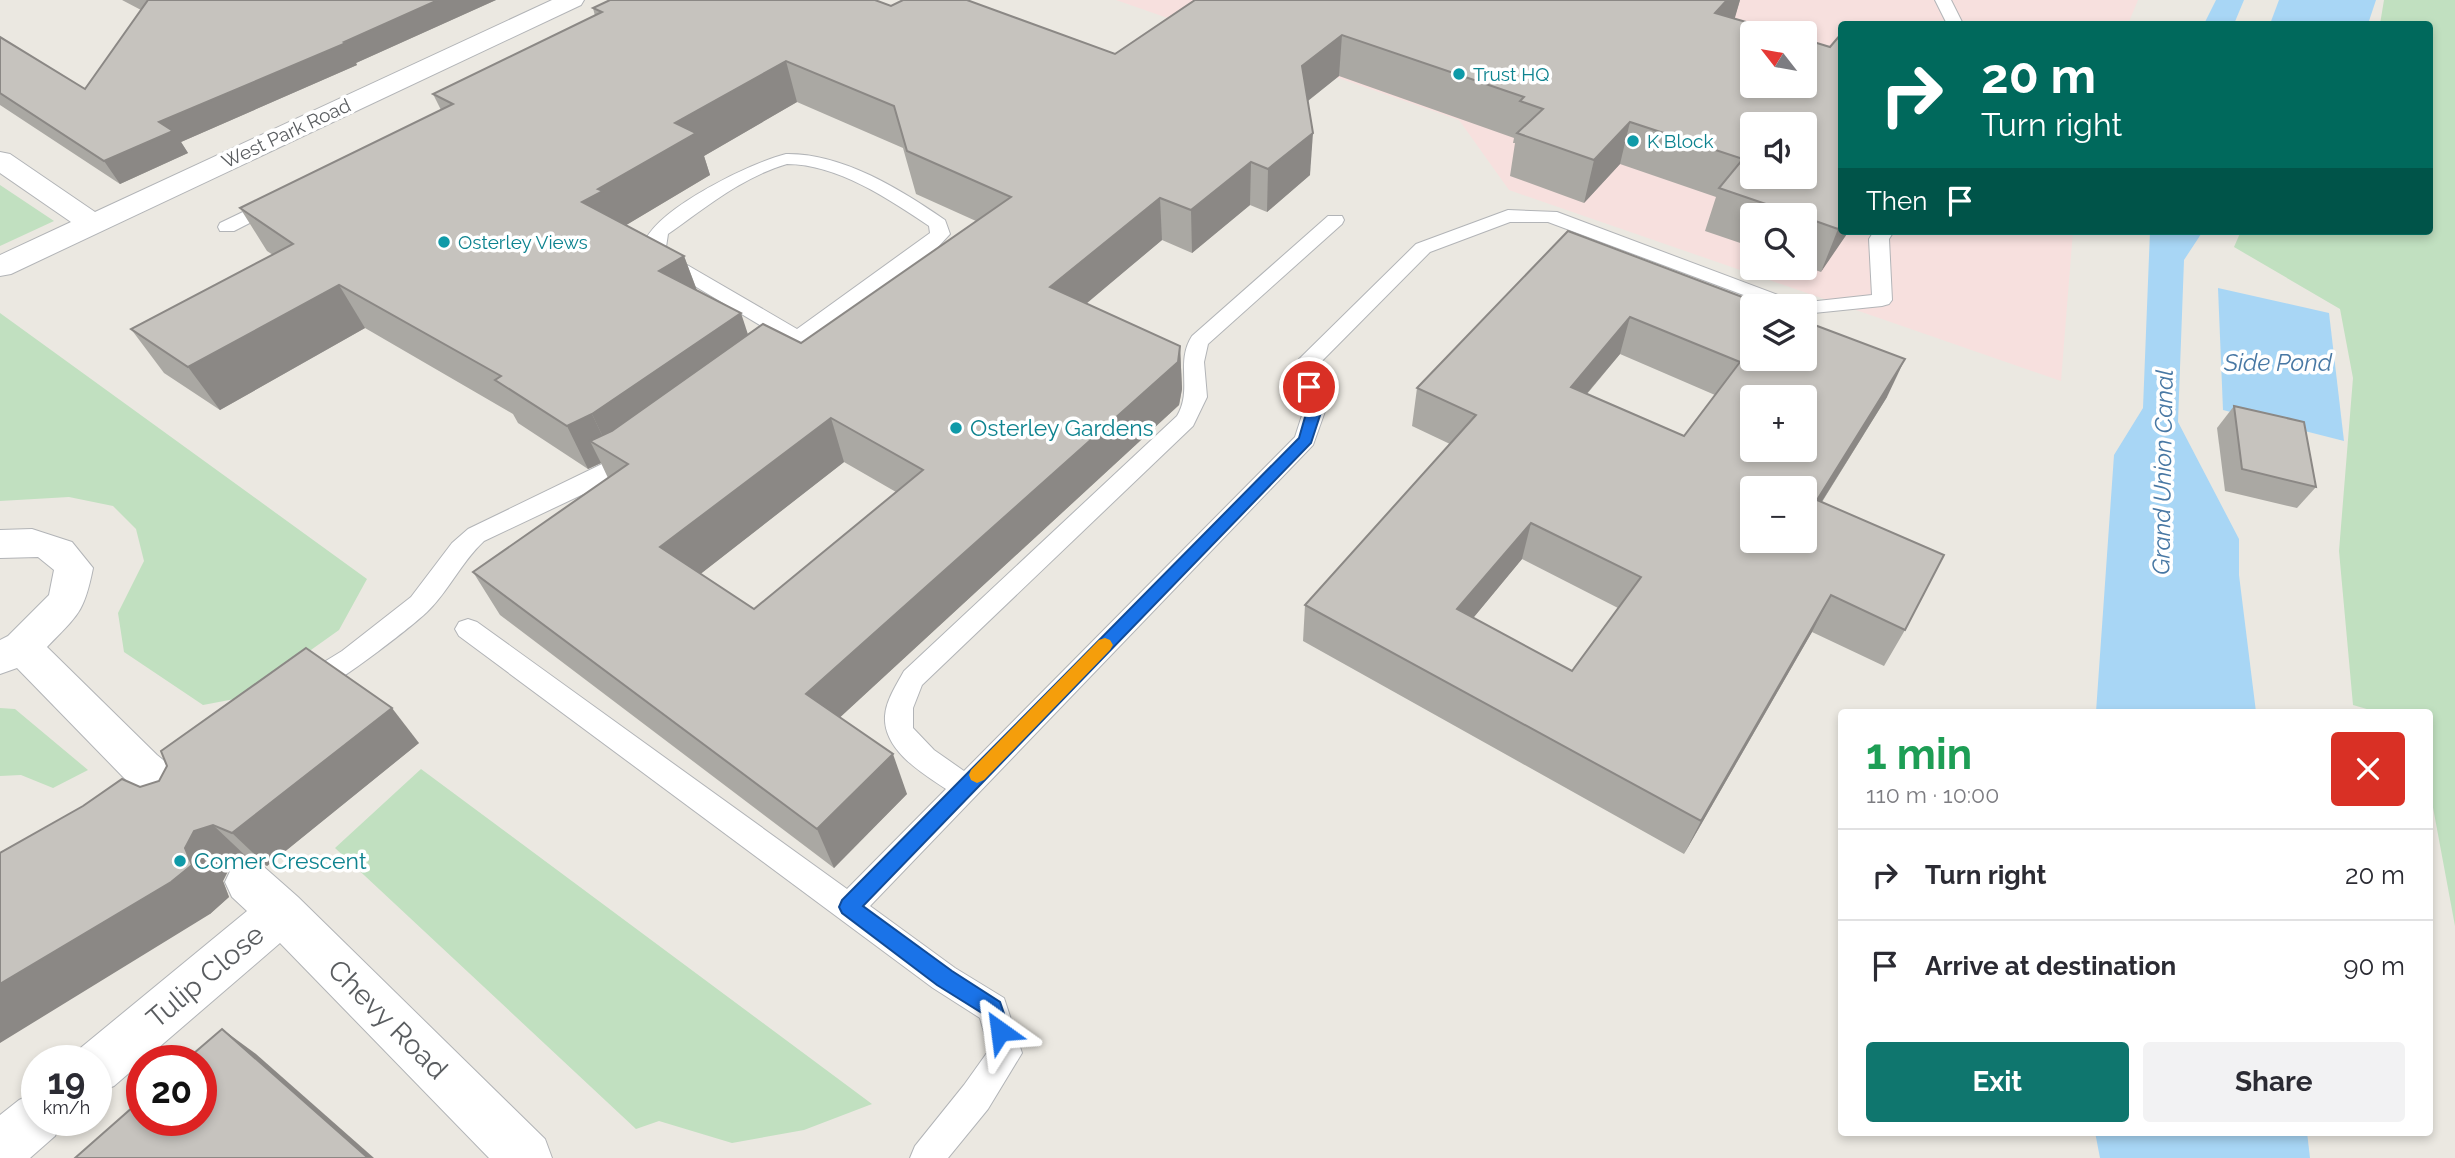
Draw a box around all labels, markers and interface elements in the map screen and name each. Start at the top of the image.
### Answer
north arrow [1740,21,1816,98]
map controls [1740,21,1817,553]
text: 20 m [1981,47,2096,104]
icon: right [1866,49,1957,140]
place label: Trust HQ [1473,63,1549,85]
marker: Trust HQ [1451,66,1467,82]
street label: West Park Road [218,94,354,172]
text: Turn right [1981,106,2122,143]
button: sound [1740,112,1817,189]
place label: K Block [1647,130,1713,152]
marker: K Block [1625,133,1641,149]
icon: arrive [1941,182,1979,220]
text: Then [1866,186,1927,216]
button: search [1740,203,1817,280]
place label: Osterley Views [458,231,588,253]
marker: Osterley Views [436,234,452,250]
button: layers [1740,294,1817,371]
water label: Side Pond [2223,348,2333,377]
pin [1279,357,1339,417]
icon: arrive [1290,368,1328,406]
water label: Grand Union Canal [2146,369,2179,575]
button: + [1740,385,1817,462]
place label: Osterley Gardens [970,414,1154,441]
marker: Osterley Gardens [948,420,964,436]
button: − [1740,476,1817,553]
text: 1 min [1866,730,1972,779]
button: close [2331,732,2405,806]
text: 110 m · 10:00 [1866,781,1999,808]
place label: Comer Crescent [194,847,367,874]
marker: Comer Crescent [172,853,188,869]
icon: right [1866,856,1904,894]
text: Turn right [1925,860,2046,890]
text: 20 m [2345,860,2405,890]
street label: Tulip Close [140,918,271,1035]
icon: arrive [1866,947,1904,985]
text: Arrive at destination [1925,951,2176,981]
text: 90 m [2343,951,2405,981]
street label: Chevy Road [321,953,454,1086]
position arrow [963,994,1037,1068]
button: Exit [1866,1042,2129,1122]
button: Share [2143,1042,2405,1122]
speed limit sign: 20 [126,1045,217,1136]
text: 19 [48,1061,85,1102]
text: km/h [43,1097,90,1118]

